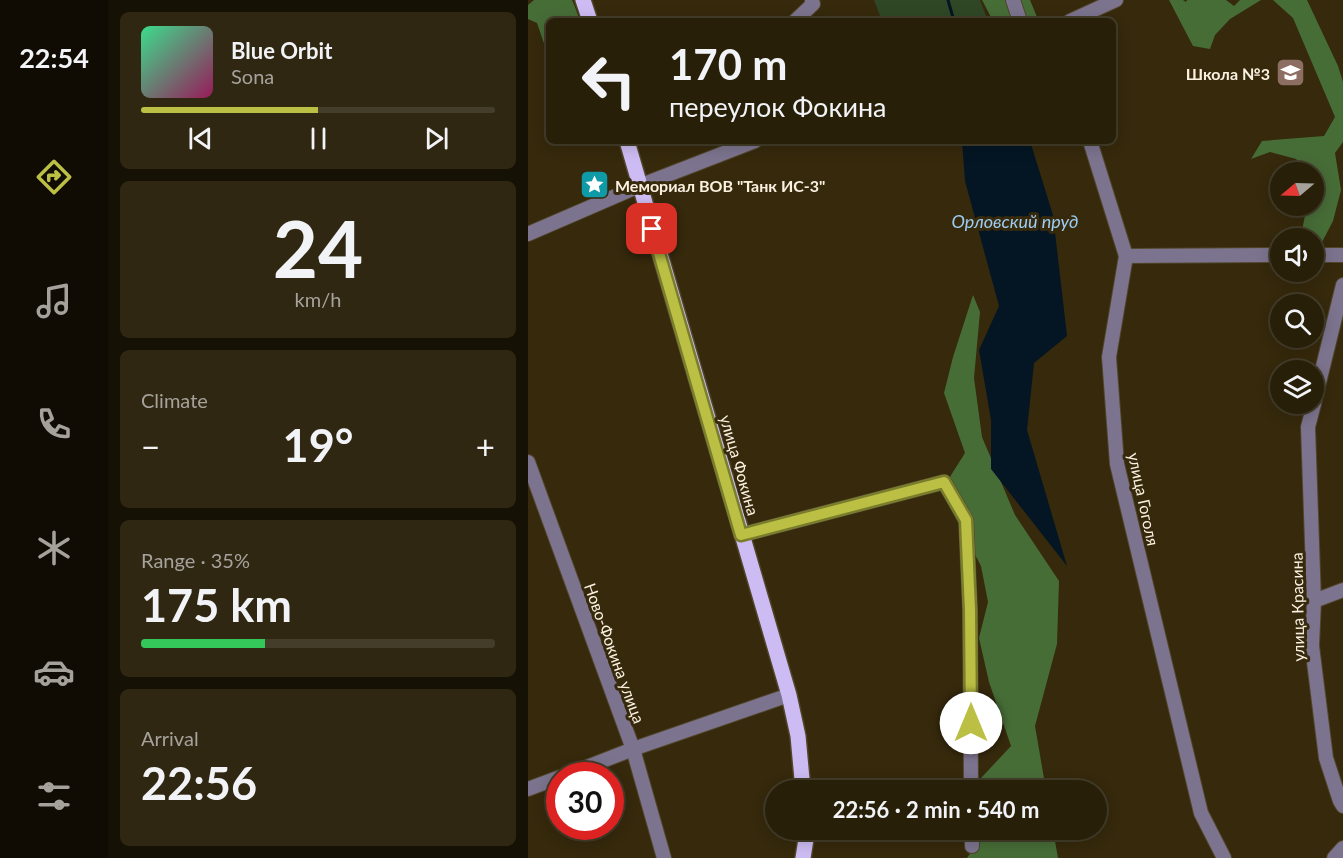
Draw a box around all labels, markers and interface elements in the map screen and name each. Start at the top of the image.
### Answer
text: Blue Orbit [231,37,332,64]
text: 170 m [669,39,787,89]
text: 22:54 [19,41,89,74]
icon: left [570,42,648,120]
school or university icon: Школа №3 [1275,57,1307,89]
text: Sona [231,64,274,88]
place label: Школа №3 [1186,64,1270,83]
text: переулок Фокина [669,90,887,123]
icon: previous [184,122,217,155]
icon: pause [302,122,335,155]
icon: next [420,122,453,155]
icon: directions [33,156,75,198]
north arrow [1270,162,1324,216]
map controls [1270,162,1324,414]
place icon: Мемориал ВОВ "Танк ИС-3" [578,169,610,201]
place label: Мемориал ВОВ "Танк ИС-3" [615,176,825,195]
text: 24 [273,201,363,295]
pin [626,203,677,254]
water label: Орловский пруд [952,210,1078,232]
icon: arrive [635,212,668,245]
button: sound [1270,228,1324,282]
icon: music [33,280,75,322]
text: km/h [295,287,341,311]
button: search [1270,294,1324,348]
button: layers [1270,360,1324,414]
text: Climate [141,388,208,412]
icon: phone [33,403,75,445]
street label: улица Фокина [717,413,763,517]
text: 19° [283,418,353,472]
text: − [141,426,160,466]
text: + [476,426,495,466]
street label: улица Гоголя [1125,451,1163,547]
icon: climate [33,527,75,569]
text: Range · 35% [141,548,250,572]
street label: улица Красина [1287,552,1307,662]
text: 175 km [141,578,292,632]
street label: Ново-Фокина улица [581,580,649,726]
icon: car [33,651,75,693]
position arrow [939,691,1003,755]
text: Arrival [141,726,199,750]
text: 22:56 [141,756,257,810]
speed limit sign: 30 [546,762,624,840]
icon: filters [33,775,75,817]
text: 22:56 · 2 min · 540 m [833,796,1039,823]

